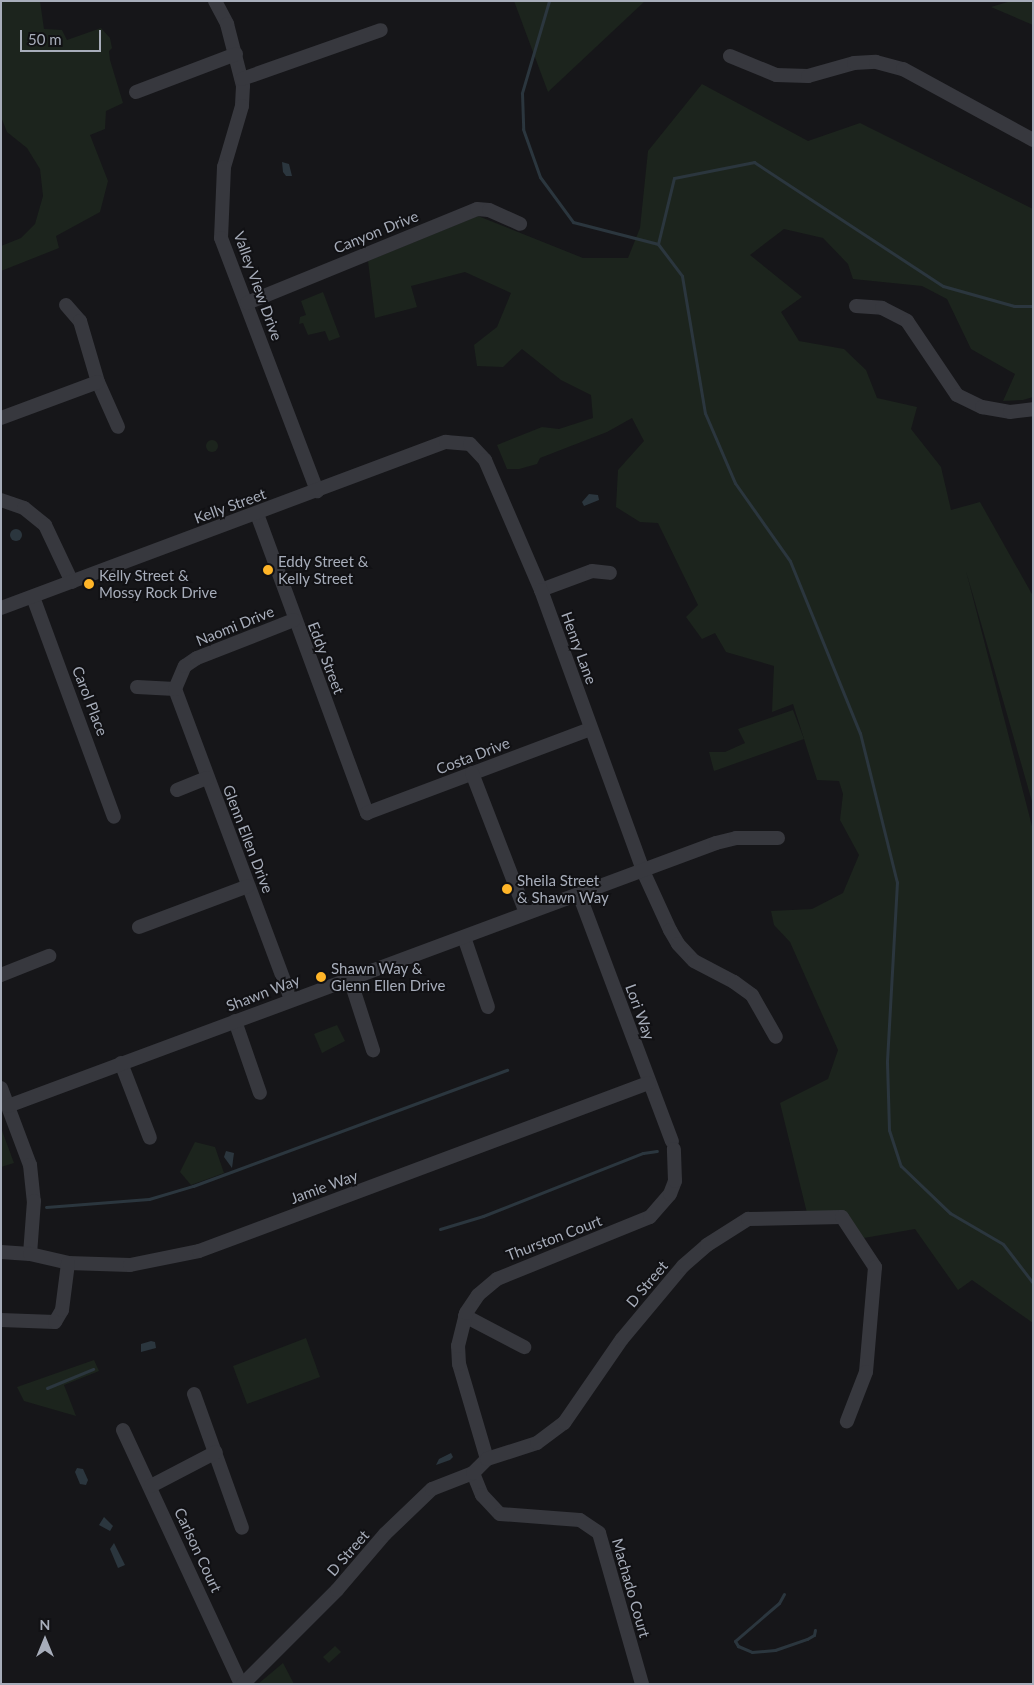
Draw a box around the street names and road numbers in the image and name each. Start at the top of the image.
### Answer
street label: Canyon Drive [331,207,421,257]
street label: Valley View Drive [230,228,286,344]
street label: Kelly Street [191,485,269,527]
street label: Naomi Drive [193,602,277,650]
street label: Henry Lane [558,609,600,687]
street label: Eddy Street [304,619,348,697]
street label: Carol Place [68,664,112,738]
street label: Costa Drive [434,734,512,778]
street label: Glenn Ellen Drive [219,782,277,896]
street label: Shawn Way [224,971,302,1015]
street label: Lori Way [622,982,658,1042]
street label: Jamie Way [288,1166,360,1208]
street label: Thurston Court [504,1211,604,1265]
street label: D Street [623,1257,671,1311]
street label: Carlson Court [171,1505,225,1595]
street label: D Street [323,1526,373,1580]
street label: Machado Court [608,1536,654,1640]

